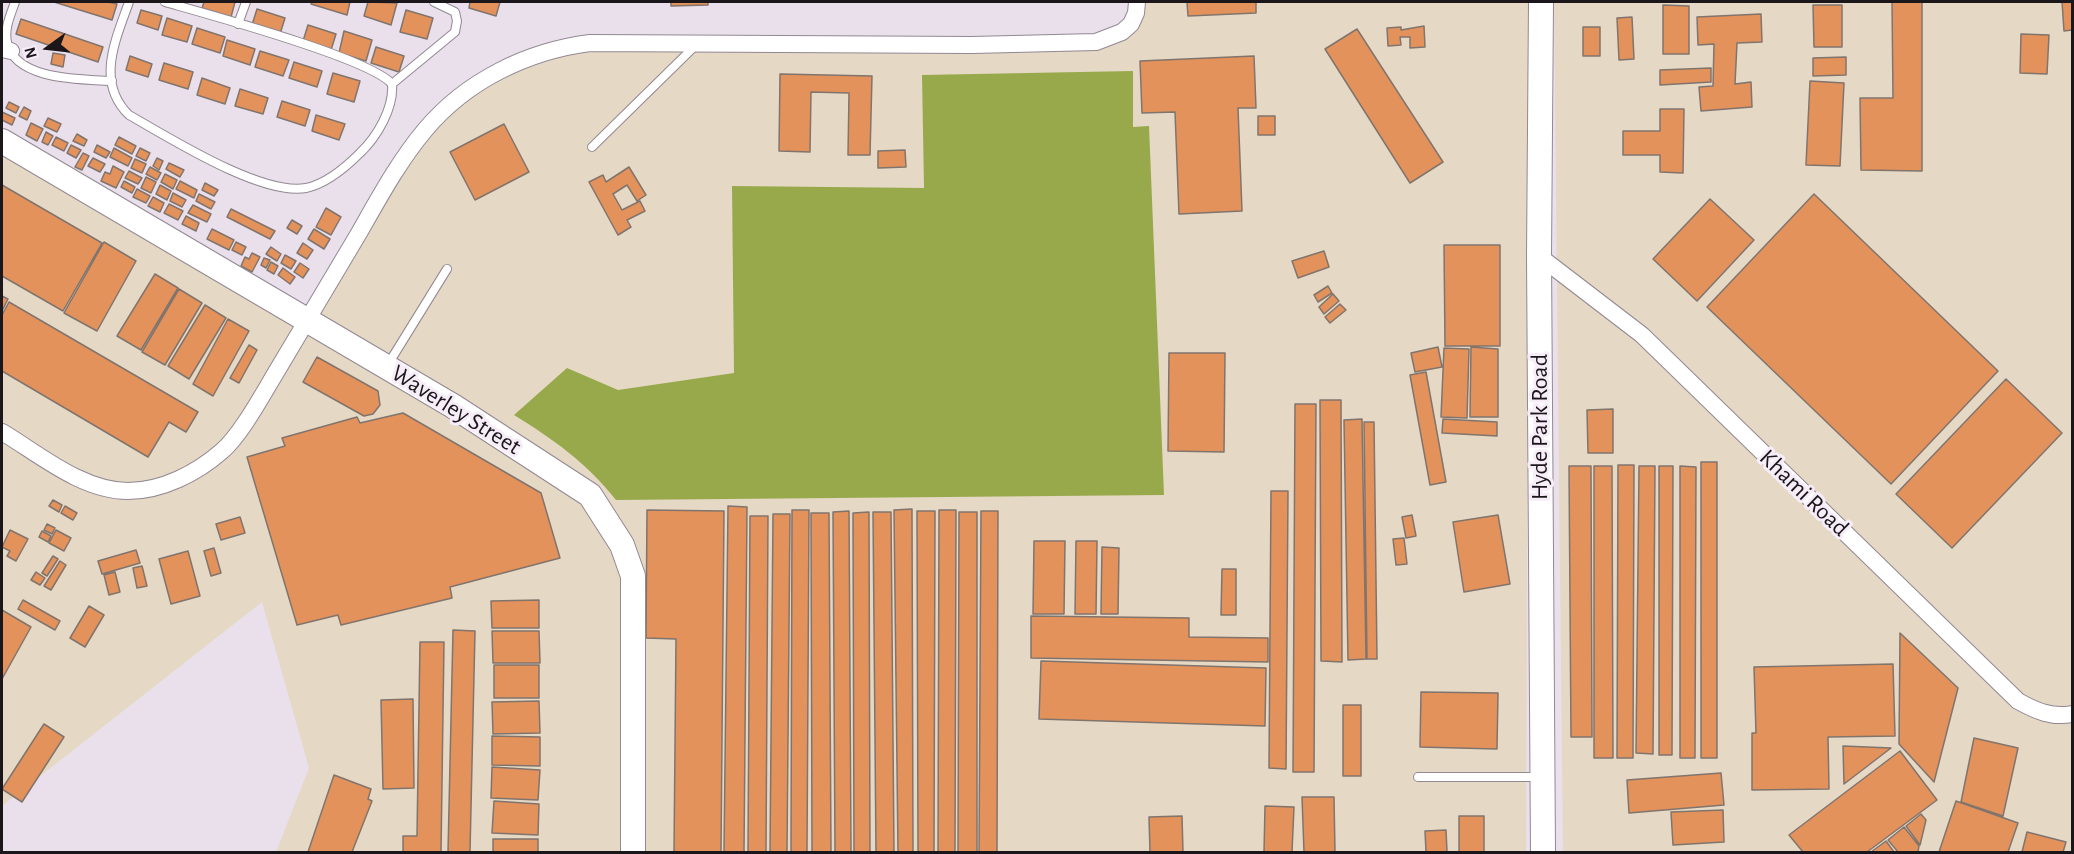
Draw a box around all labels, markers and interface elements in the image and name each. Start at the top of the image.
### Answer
north arrow [18,18,78,78]
text: N [21,45,40,60]
street label: Hyde Park Road [1526,354,1554,500]
street label: Waverley Street [386,359,526,461]
street label: Khami Road [1753,443,1855,543]

